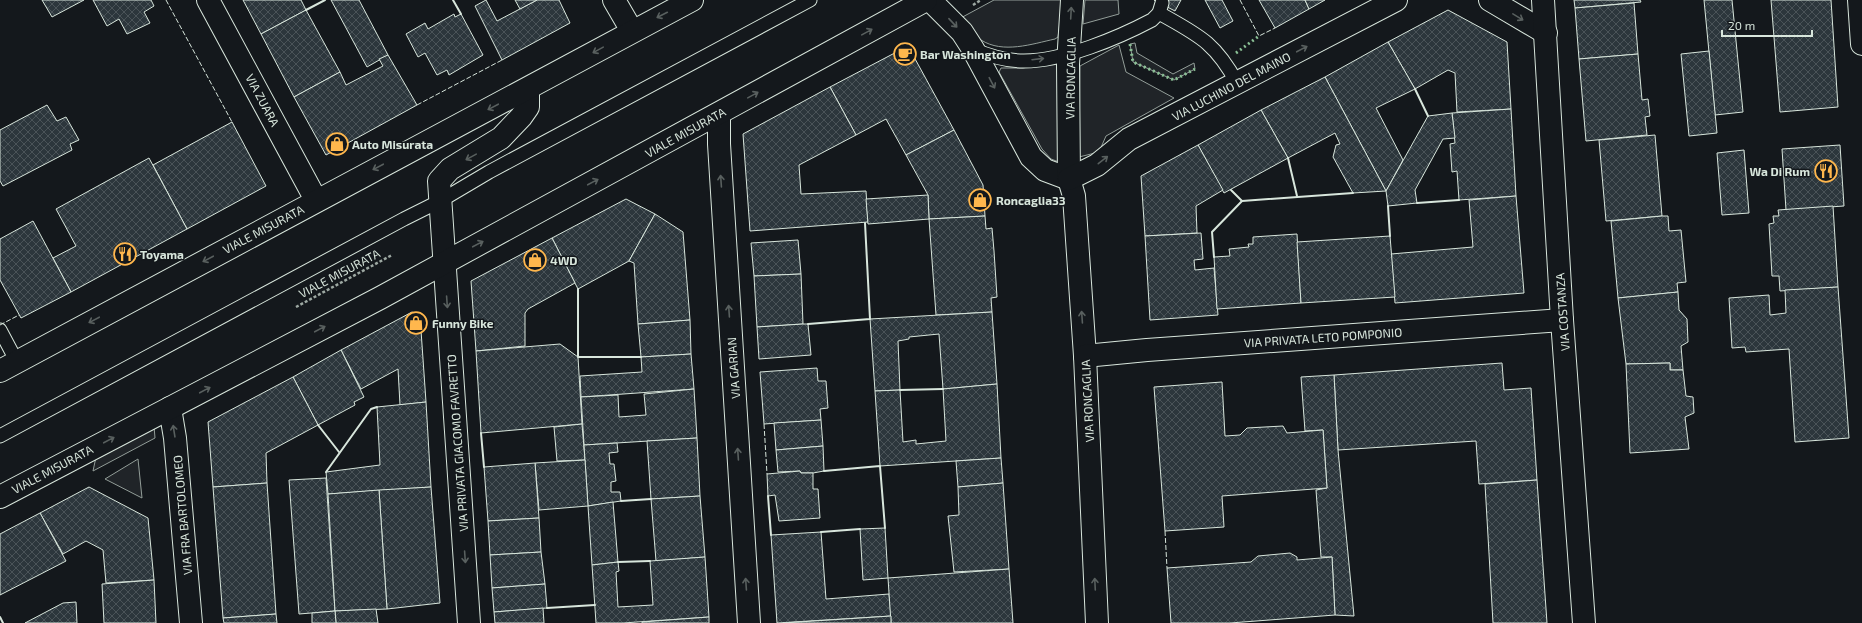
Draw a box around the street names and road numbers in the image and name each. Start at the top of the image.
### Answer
street label: VIA RONCAGLIA [1062,36,1078,119]
street label: VIA LUCHINO DEL MAINO [1169,49,1293,123]
street label: VIA ZUARA [243,71,283,129]
street label: VIALE MISURATA [642,104,728,160]
street label: VIALE MISURATA [220,201,306,256]
street label: VIALE MISURATA [296,245,382,300]
street label: VIA COSTANZA [1552,272,1572,352]
street label: VIA PRIVATA LETO POMPONIO [1243,324,1403,350]
street label: VIA GARIAN [724,337,742,399]
street label: VIA PRIVATA GIACOMO FAVRETTO [444,354,470,532]
street label: VIA RONCAGLIA [1078,359,1096,443]
street label: VIALE MISURATA [9,441,95,496]
street label: VIA FRA BARTOLOMEO [170,455,194,575]

